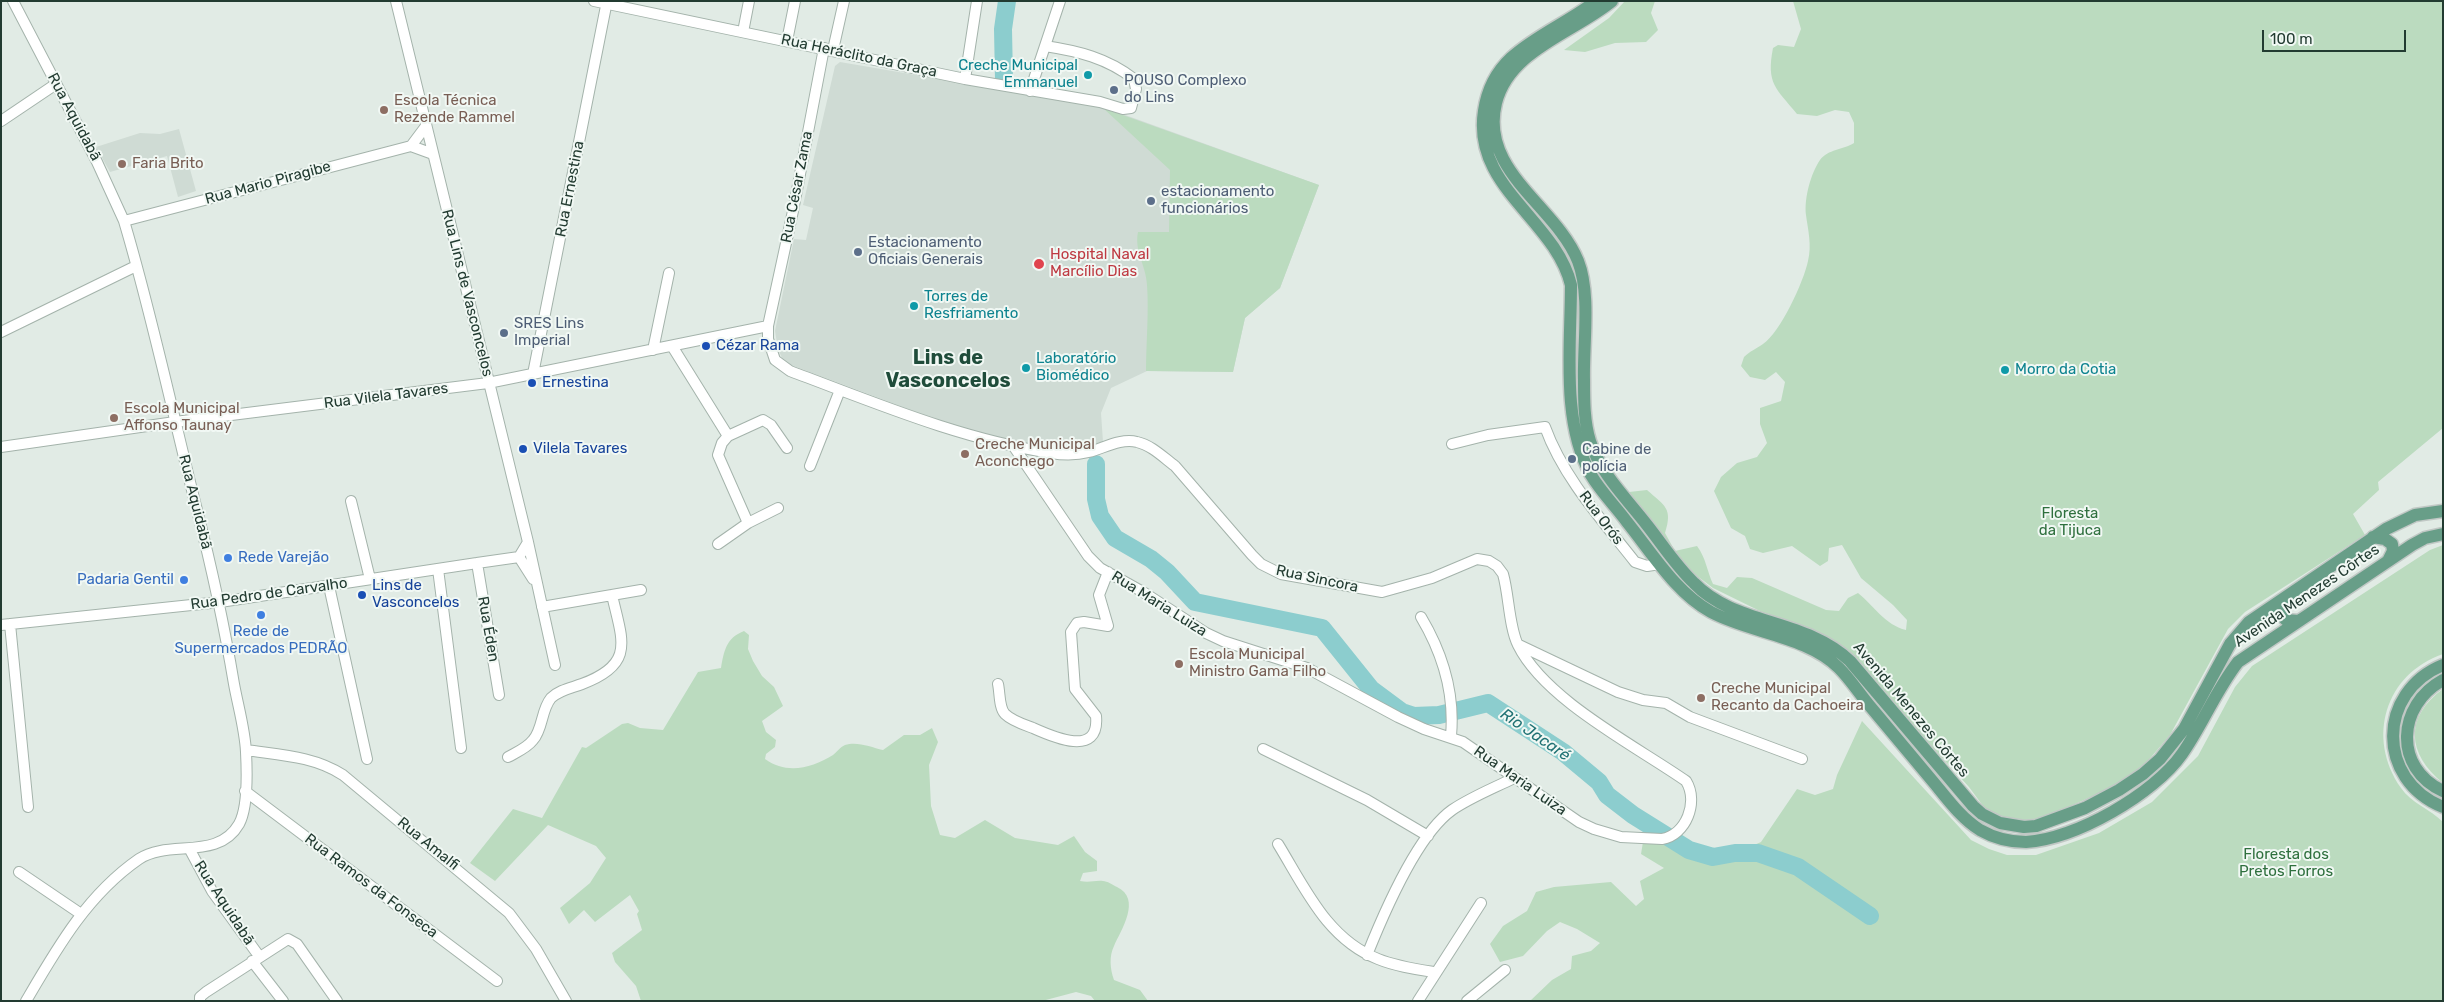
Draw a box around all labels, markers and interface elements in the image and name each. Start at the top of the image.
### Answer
scale bar [2264,20,2408,52]
text: 100 m [2270,30,2312,48]
street label: Rua Heráclito da Graça [779,31,939,81]
place label: Creche Municipal Emmanuel [958,57,1078,92]
marker: Creche Municipal Emmanuel [1082,69,1094,81]
street label: Rua Aquidabã [43,70,105,164]
place label: POUSO Complexo do Lins [1124,72,1247,107]
marker: POUSO Complexo do Lins [1108,84,1120,96]
place label: Escola Técnica Rezende Rammel [394,92,515,127]
marker: Escola Técnica Rezende Rammel [378,104,390,116]
street label: Rua César Zama [777,130,817,244]
street label: Rua Ernestina [552,139,588,239]
place label: Faria Brito [132,155,204,173]
marker: Faria Brito [116,158,128,170]
street label: Rua Mario Piragibe [203,158,333,208]
place label: estacionamento funcionários [1161,183,1274,218]
marker: estacionamento funcionários [1145,195,1157,207]
street label: Rua Lins de Vasconcelos [437,207,497,379]
place label: Estacionamento Oficiais Generais [868,234,983,269]
marker: Estacionamento Oficiais Generais [852,246,864,258]
place label: Hospital Naval Marcílio Dias [1050,246,1149,281]
marker: Hospital Naval Marcílio Dias [1032,257,1046,271]
place label: Torres de Resfriamento [924,288,1018,323]
marker: Torres de Resfriamento [908,300,920,312]
place label: SRES Lins Imperial [514,315,584,350]
marker: SRES Lins Imperial [498,327,510,339]
place label: Cézar Rama [716,337,799,355]
marker: Cézar Rama [700,340,712,352]
district label: Lins de Vasconcelos [885,346,1011,393]
place label: Laboratório Biomédico [1036,350,1116,385]
place label: Morro da Cotia [2015,361,2116,379]
marker: Laboratório Biomédico [1020,362,1032,374]
marker: Morro da Cotia [1999,364,2011,376]
place label: Ernestina [542,374,609,392]
marker: Ernestina [526,377,538,389]
street label: Rua Vilela Tavares [323,379,449,413]
place label: Escola Municipal Affonso Taunay [124,400,240,435]
marker: Escola Municipal Affonso Taunay [108,412,120,424]
place label: Creche Municipal Aconchego [975,436,1095,471]
place label: Vilela Tavares [533,440,627,458]
place label: Cabine de polícia [1582,441,1651,476]
marker: Vilela Tavares [517,443,529,455]
marker: Creche Municipal Aconchego [959,448,971,460]
street label: Rua Aquidabã [175,453,215,551]
marker: Cabine de polícia [1566,453,1578,465]
street label: Rua Orós [1575,488,1627,548]
park label: Floresta da Tijuca [2039,505,2101,540]
street label: Avenida Menezes Côrtes [2231,541,2383,651]
place label: Rede Varejão [238,549,329,567]
marker: Rede Varejão [222,552,234,564]
street label: Rua Sincora [1274,562,1360,596]
street label: Rua Maria Luiza [1108,567,1210,641]
place label: Padaria Gentil [77,571,174,589]
marker: Padaria Gentil [178,574,190,586]
street label: Rua Pedro de Carvalho [189,574,349,614]
place label: Lins de Vasconcelos [372,577,459,612]
marker: Lins de Vasconcelos [356,589,368,601]
street label: Rua Éden [473,595,503,663]
marker: Rede de Supermercados PEDRÃO [255,609,267,621]
place label: Rede de Supermercados PEDRÃO [175,623,347,658]
street label: Avenida Menezes Côrtes [1849,639,1973,781]
place label: Escola Municipal Ministro Gama Filho [1189,646,1326,681]
marker: Escola Municipal Ministro Gama Filho [1173,658,1185,670]
place label: Creche Municipal Recanto da Cachoeira [1711,680,1864,715]
marker: Creche Municipal Recanto da Cachoeira [1695,692,1707,704]
water label: Rio Jacaré [1496,705,1574,765]
street label: Rua Maria Luiza [1470,742,1570,820]
street label: Rua Amalfi [393,814,463,874]
street label: Rua Ramos da Fonseca [301,830,441,942]
park label: Floresta dos Pretos Forros [2239,846,2333,881]
street label: Rua Aquidabã [190,858,258,948]

